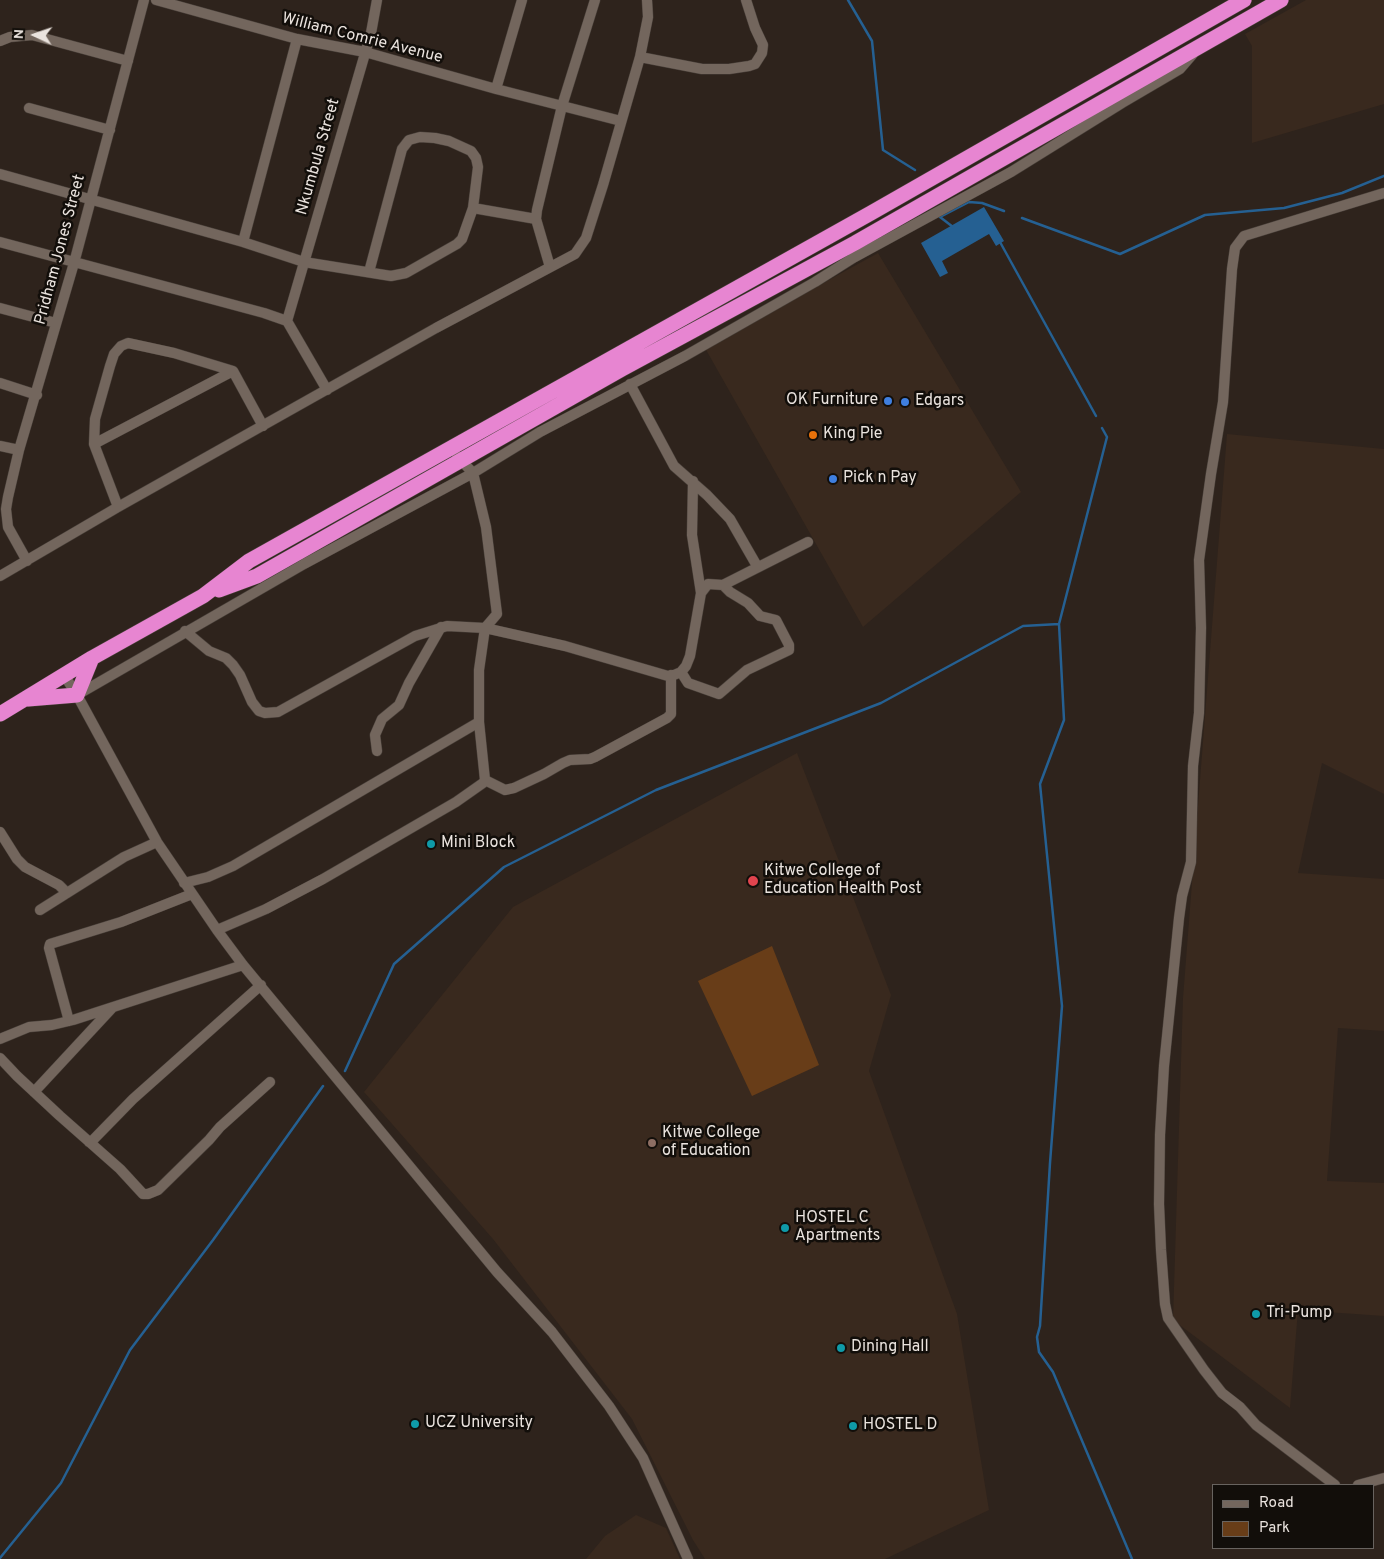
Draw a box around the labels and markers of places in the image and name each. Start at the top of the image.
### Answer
place label: OK Furniture [786,391,878,411]
place label: Edgars [915,392,964,412]
marker: OK Furniture [882,395,894,407]
marker: Edgars [899,396,911,408]
place label: King Pie [823,425,882,445]
marker: King Pie [807,429,819,441]
place label: Pick n Pay [843,469,917,489]
marker: Pick n Pay [827,473,839,485]
place label: Mini Block [441,834,515,854]
marker: Mini Block [425,838,437,850]
place label: Kitwe College of Education Health Post [764,862,922,900]
marker: Kitwe College of Education Health Post [746,874,760,888]
place label: Kitwe College of Education [662,1124,760,1162]
marker: Kitwe College of Education [646,1137,658,1149]
place label: HOSTEL C Apartments [795,1209,880,1247]
marker: HOSTEL C Apartments [779,1222,791,1234]
place label: Tri-Pump [1266,1304,1332,1324]
marker: Tri-Pump [1250,1308,1262,1320]
place label: Dining Hall [851,1338,929,1358]
marker: Dining Hall [835,1342,847,1354]
place label: UCZ University [425,1414,533,1434]
place label: HOSTEL D [863,1416,937,1436]
marker: UCZ University [409,1418,421,1430]
marker: HOSTEL D [847,1420,859,1432]

